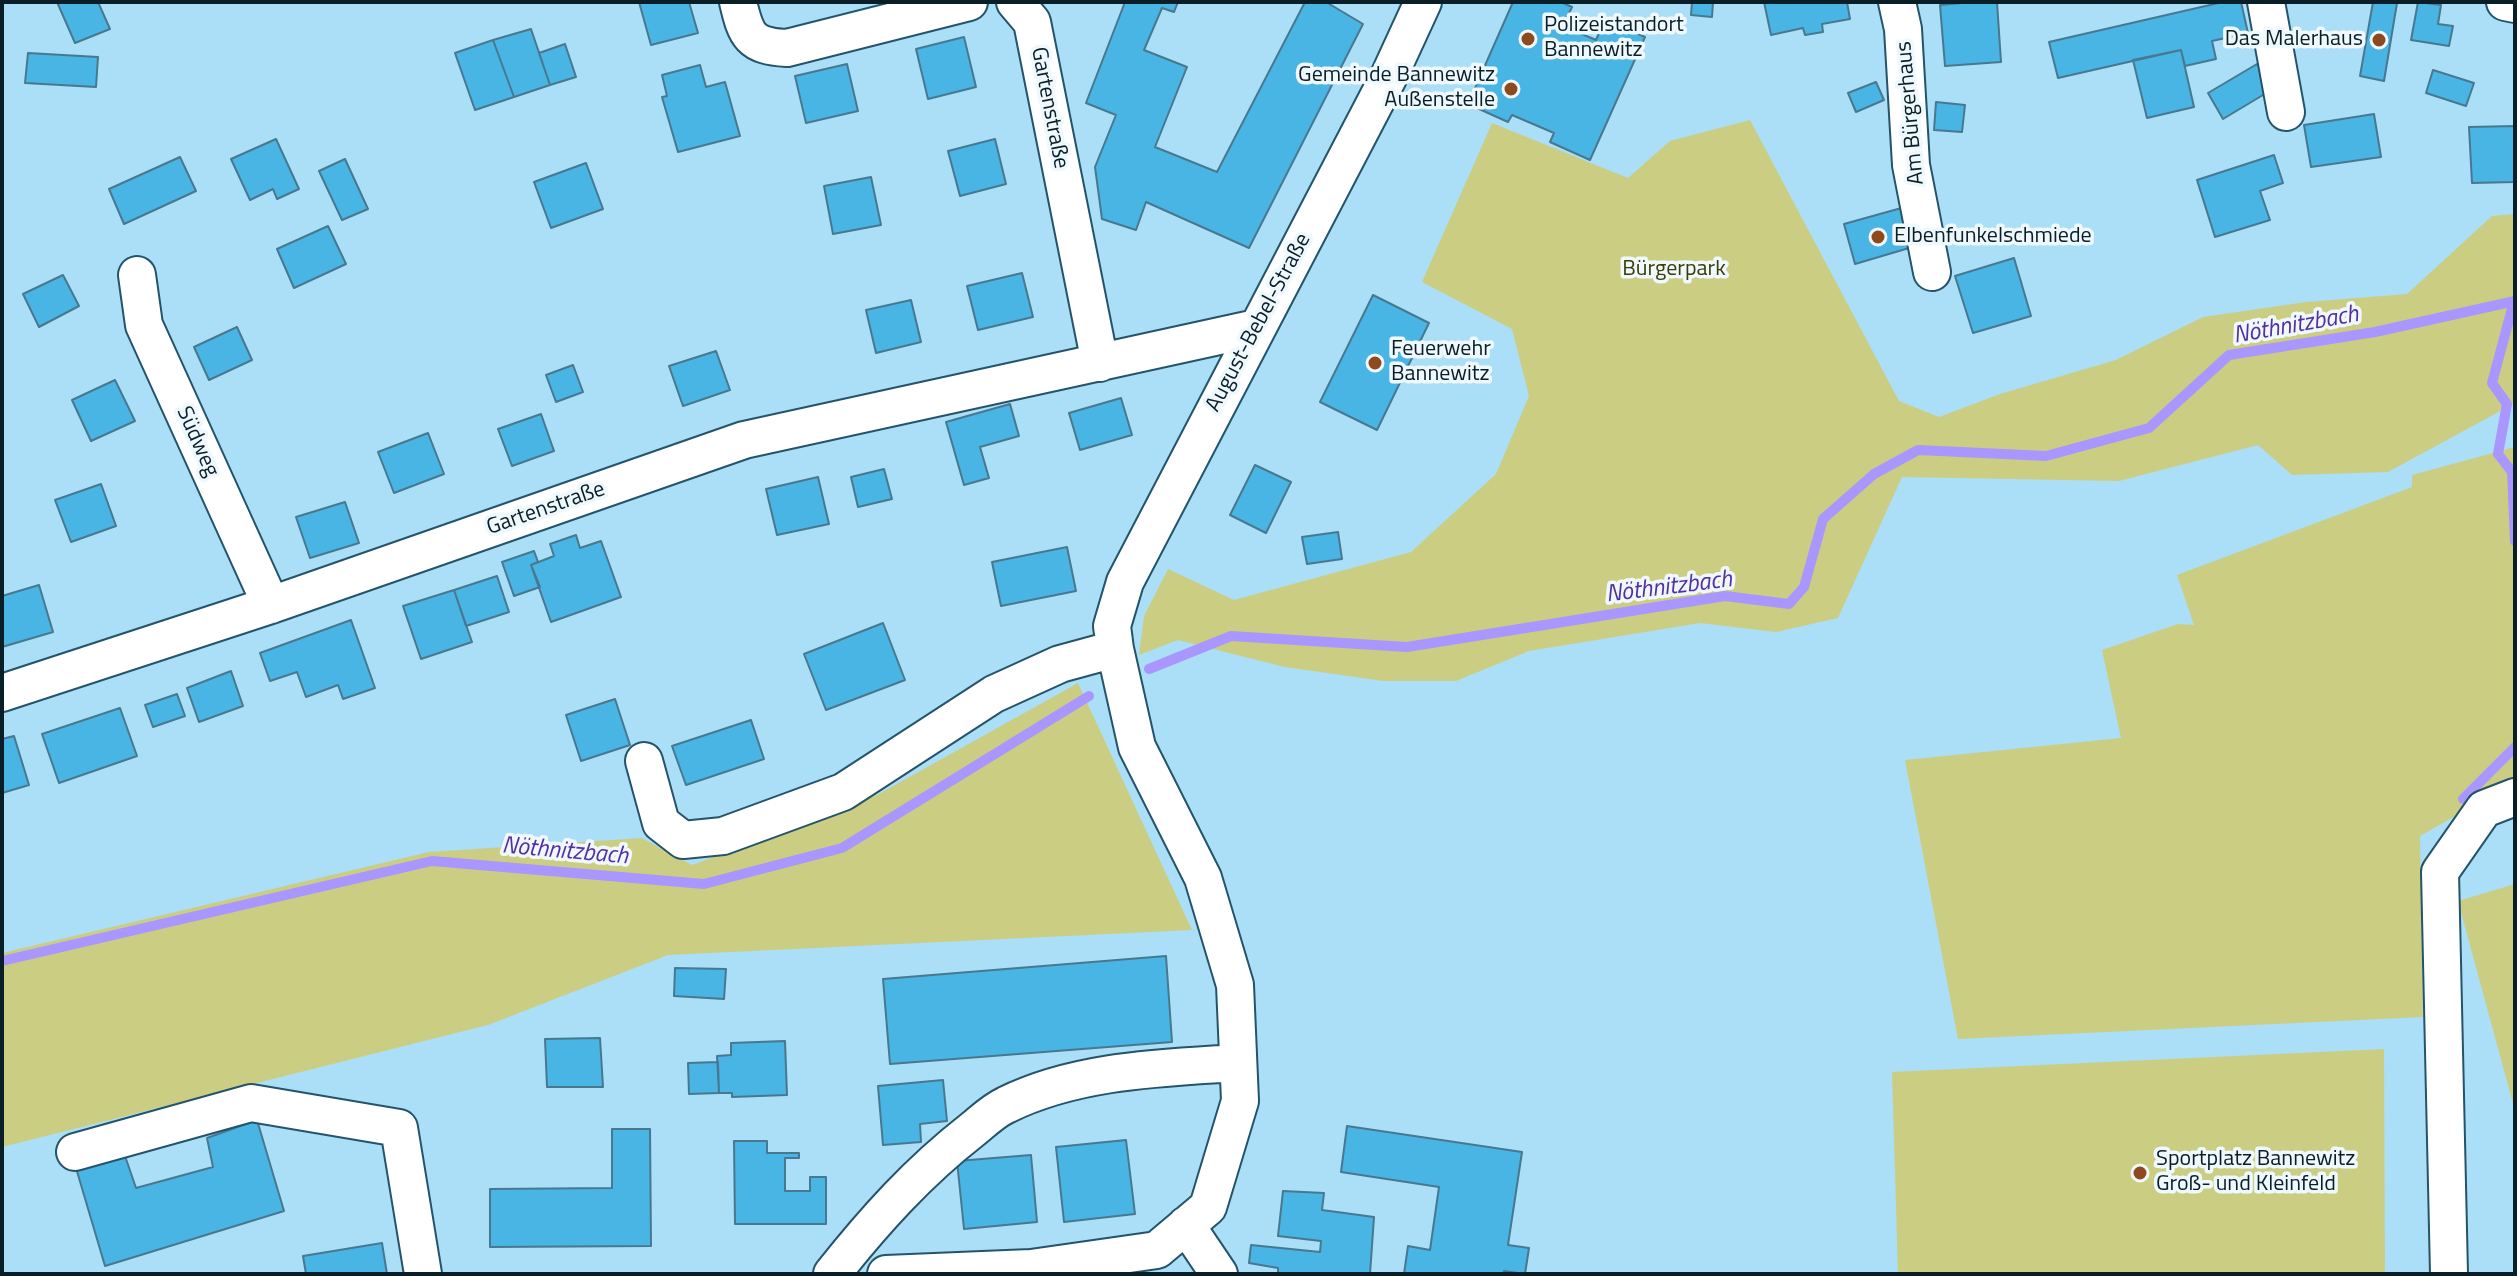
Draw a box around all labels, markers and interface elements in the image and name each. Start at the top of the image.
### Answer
place label: Polizeistandort Bannewitz [1544,13,1684,64]
place label: Das Malerhaus [2225,27,2363,53]
marker: Polizeistandort Bannewitz [1519,30,1537,48]
marker: Das Malerhaus [2370,31,2388,49]
street label: Am Bürgerhaus [1892,40,1930,186]
street label: Gartenstraße [1024,45,1074,171]
place label: Gemeinde Bannewitz Außenstelle [1298,63,1495,114]
marker: Gemeinde Bannewitz Außenstelle [1502,80,1520,98]
place label: Elbenfunkelschmiede [1894,224,2092,250]
marker: Elbenfunkelschmiede [1869,228,1887,246]
street label: August-Bebel-Straße [1201,229,1317,417]
park label: Bürgerpark [1622,257,1726,283]
water label: Nöthnitzbach [2231,301,2361,351]
place label: Feuerwehr Bannewitz [1391,337,1491,388]
marker: Feuerwehr Bannewitz [1366,354,1384,372]
street label: Südweg [170,403,224,481]
street label: Gartenstraße [483,476,609,542]
water label: Nöthnitzbach [1604,566,1734,610]
water label: Nöthnitzbach [501,832,629,872]
place label: Sportplatz Bannewitz Groß- und Kleinfeld [2156,1147,2355,1198]
marker: Sportplatz Bannewitz Groß- und Kleinfeld [2131,1164,2149,1182]

